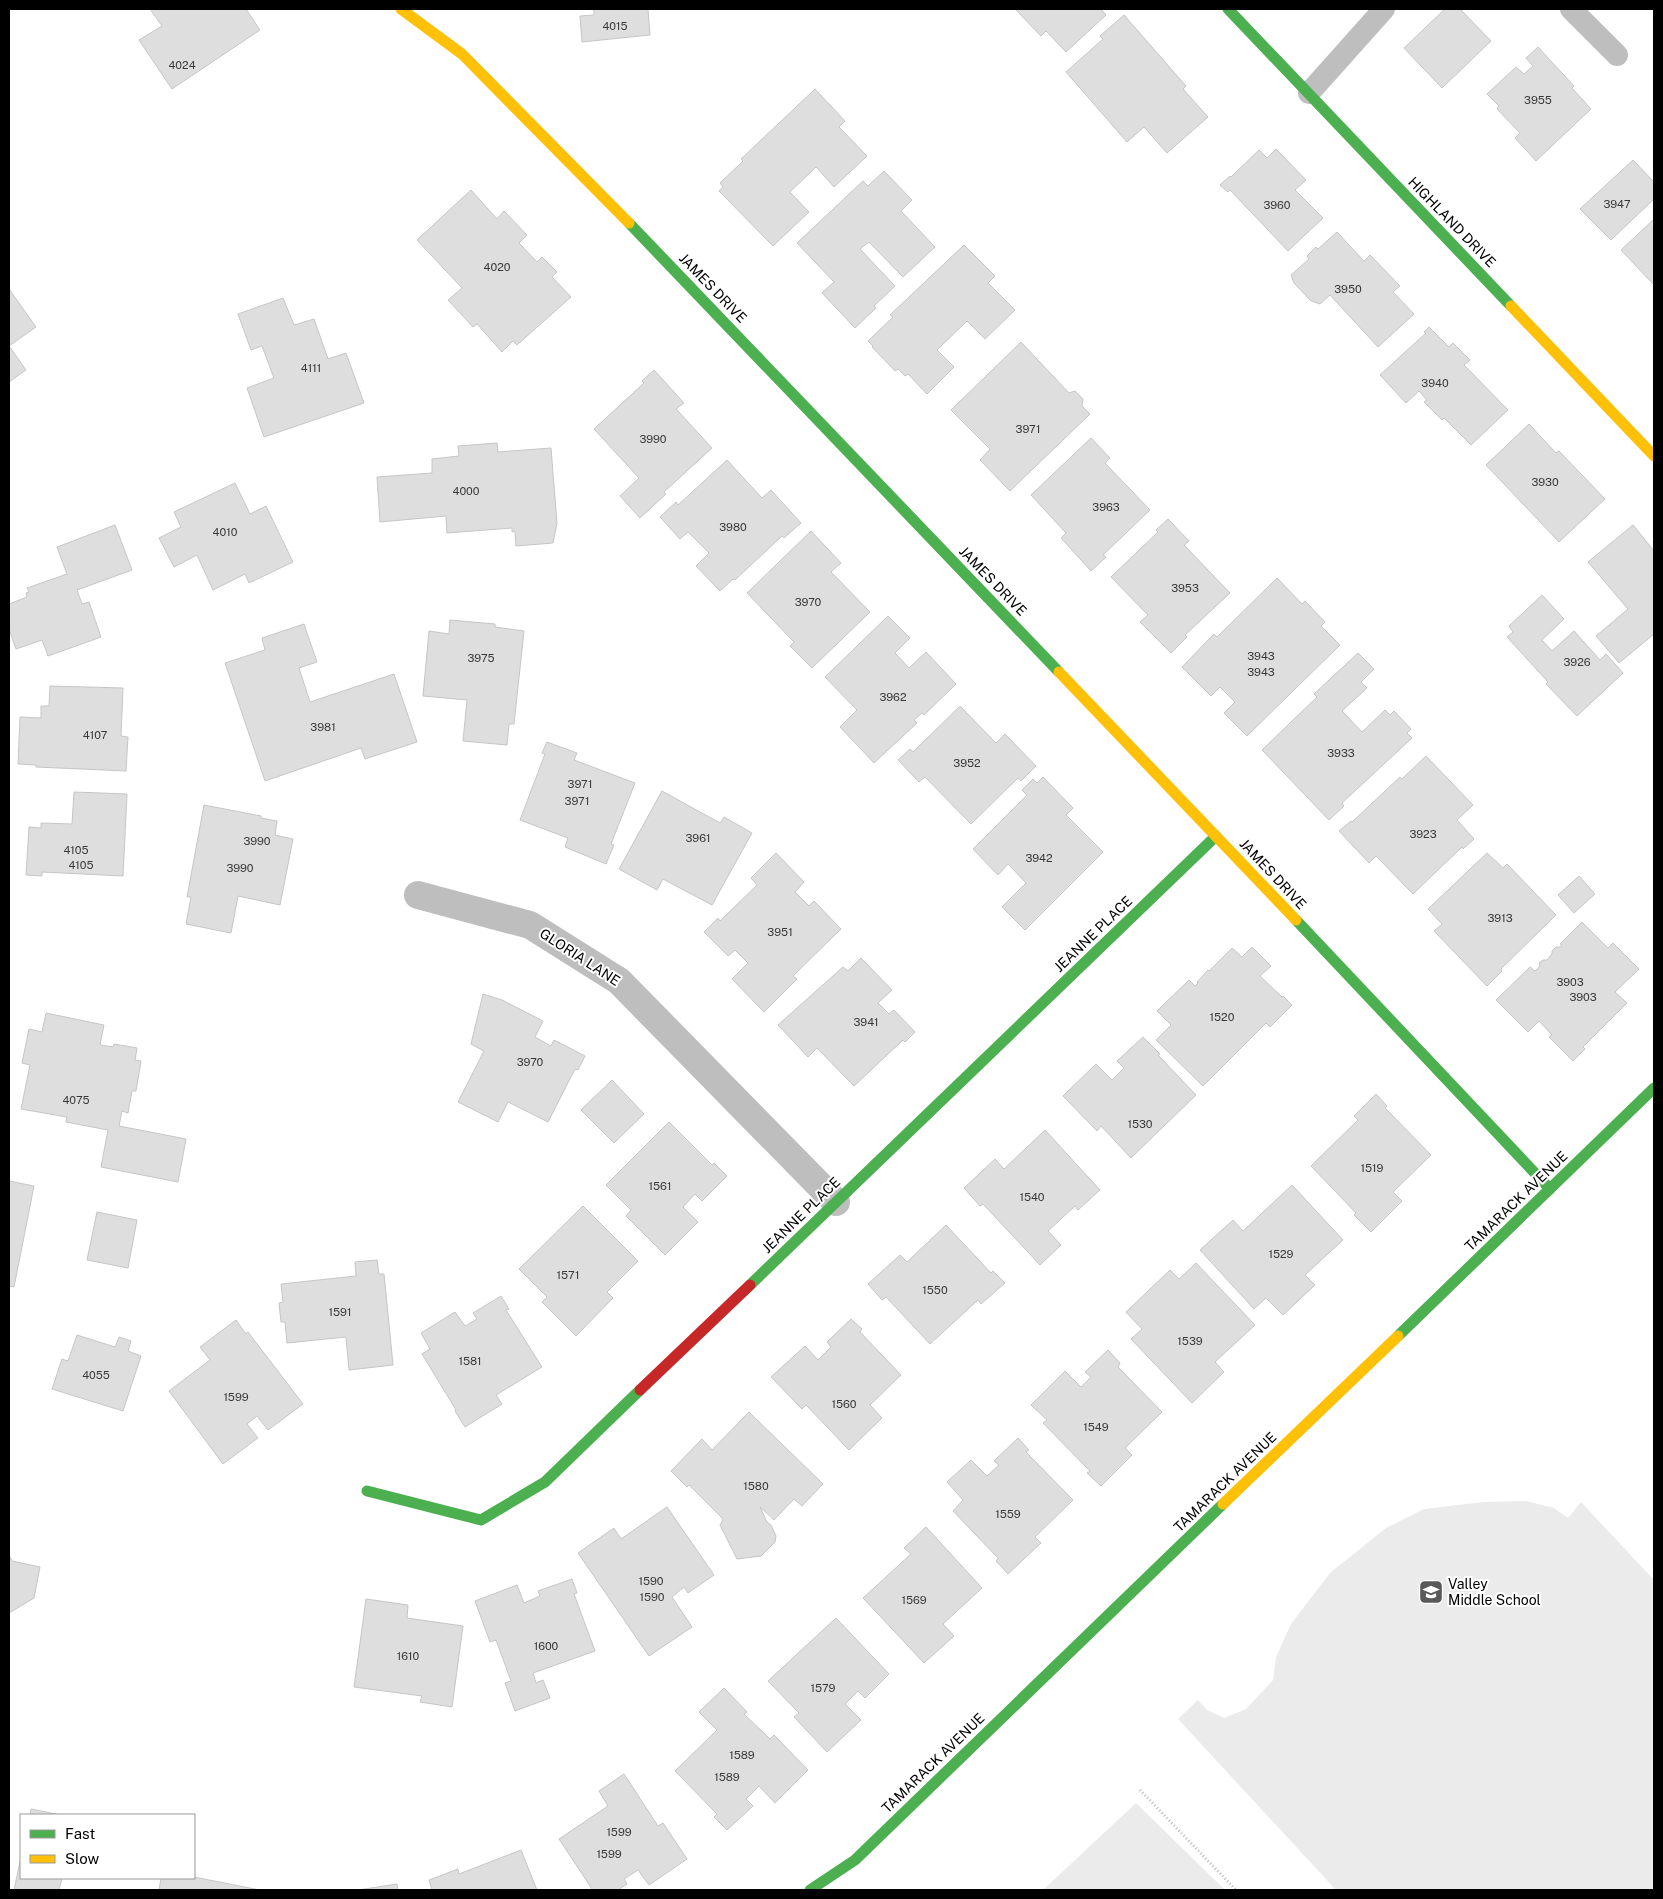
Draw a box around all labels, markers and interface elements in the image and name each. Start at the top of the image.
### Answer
house number: 4015 [602,20,628,32]
house number: 4024 [168,59,196,71]
house number: 3955 [1524,94,1552,106]
street label: HIGHLAND DRIVE [1405,174,1499,270]
house number: 3947 [1603,198,1631,210]
house number: 3960 [1263,199,1291,211]
street label: JAMES DRIVE [676,250,750,326]
house number: 4020 [484,261,511,273]
house number: 3950 [1334,283,1362,295]
house number: 4111 [301,362,321,374]
house number: 3940 [1421,377,1449,389]
house number: 3971 [1016,423,1040,435]
house number: 3990 [639,433,667,445]
house number: 3930 [1531,476,1559,488]
house number: 4000 [453,485,480,497]
house number: 3963 [1092,501,1120,513]
house number: 3980 [719,521,747,533]
house number: 4010 [213,526,238,538]
street label: JAMES DRIVE [956,543,1030,619]
house number: 3953 [1171,582,1199,594]
house number: 3970 [795,596,822,608]
house number: 3943 [1247,650,1275,662]
house number: 3975 [467,652,495,664]
house number: 3926 [1563,656,1591,668]
house number: 3943 [1247,666,1275,678]
house number: 3962 [879,691,907,703]
house number: 3981 [310,721,336,733]
house number: 4107 [83,729,108,741]
house number: 3933 [1327,747,1355,759]
house number: 3952 [953,757,981,769]
house number: 3971 [568,778,592,790]
house number: 3971 [565,795,589,807]
house number: 3923 [1409,828,1437,840]
house number: 3961 [686,832,710,844]
house number: 3990 [243,835,271,847]
street label: JAMES DRIVE [1236,836,1310,912]
house number: 4105 [63,844,89,856]
house number: 3942 [1025,852,1053,864]
house number: 4105 [68,859,94,871]
house number: 3990 [226,862,254,874]
street label: JEANNE PLACE [1051,893,1135,975]
house number: 3913 [1487,912,1513,924]
street label: GLORIA LANE [537,925,623,989]
house number: 3951 [767,926,793,938]
house number: 3903 [1556,976,1584,988]
house number: 3903 [1569,991,1597,1003]
house number: 1520 [1210,1011,1235,1023]
house number: 3941 [853,1016,879,1028]
house number: 3970 [517,1056,544,1068]
house number: 4075 [62,1094,90,1106]
house number: 1530 [1127,1118,1153,1130]
street label: TAMARACK AVENUE [1461,1148,1571,1254]
house number: 1519 [1361,1162,1384,1174]
street label: JEANNE PLACE [759,1174,843,1256]
house number: 1561 [649,1180,671,1192]
house number: 1540 [1019,1191,1045,1203]
house number: 1529 [1269,1248,1294,1260]
house number: 1571 [557,1269,579,1281]
house number: 1550 [922,1284,948,1296]
house number: 1591 [329,1306,351,1318]
house number: 1539 [1177,1335,1203,1347]
house number: 1581 [458,1355,482,1367]
house number: 4055 [82,1369,110,1381]
house number: 1599 [223,1391,249,1403]
house number: 1560 [831,1398,857,1410]
house number: 1549 [1083,1421,1109,1433]
street label: TAMARACK AVENUE [1170,1429,1280,1535]
house number: 1580 [743,1480,769,1492]
house number: 1559 [995,1508,1021,1520]
house number: 1590 [638,1575,664,1587]
place label: Valley Middle School [1448,1576,1541,1608]
school or university icon: Valley Middle School [1418,1579,1444,1605]
house number: 1590 [639,1591,665,1603]
house number: 1569 [901,1594,927,1606]
house number: 1600 [534,1640,559,1652]
house number: 1610 [397,1650,420,1662]
house number: 1579 [811,1682,836,1694]
street label: TAMARACK AVENUE [878,1710,988,1816]
house number: 1589 [729,1749,755,1761]
house number: 1589 [714,1771,740,1783]
legend [20,1814,195,1879]
text: Fast [65,1825,95,1842]
house number: 1599 [606,1826,632,1838]
house number: 1599 [596,1848,622,1860]
text: Slow [65,1850,100,1867]

